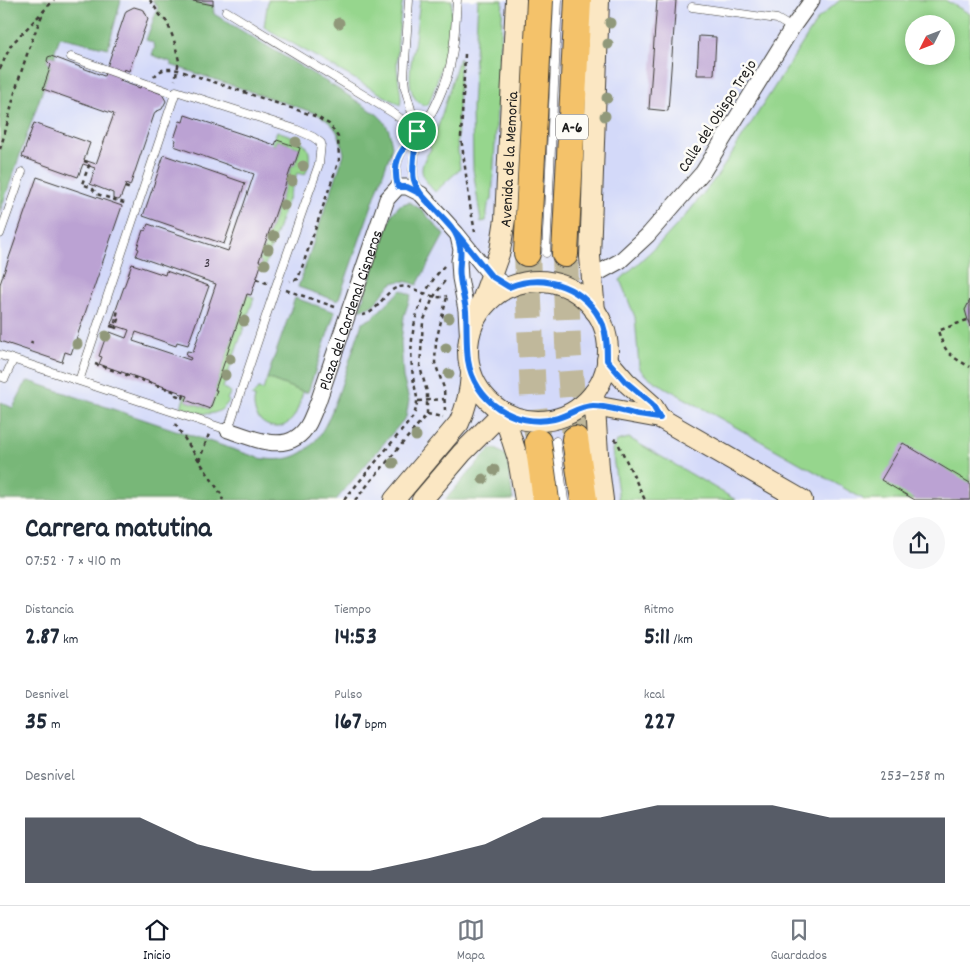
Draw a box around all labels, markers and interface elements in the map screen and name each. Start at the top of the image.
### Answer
north arrow [905,15,955,65]
map controls [905,15,955,65]
street label: Calle del Obispo Trejo [673,55,763,177]
street label: Avenida de la Memoria [495,90,525,229]
pin [396,110,438,152]
road number: A-6 [556,114,588,140]
icon: arrive [403,117,431,145]
street label: Plaza del Cardenal Cisneros [314,227,390,394]
house number: 3 [204,254,210,274]
text: Carrera matutina [25,511,211,551]
button: share [893,517,945,569]
text: 07:52 · 7 × 410 m [25,550,121,573]
text: Distancia [25,600,74,620]
text: Tiempo [334,600,371,620]
text: Ritmo [644,600,674,620]
text: 2.87 [25,620,60,656]
text: 14:53 [334,620,377,656]
text: 5:11 [644,620,670,656]
text: km [60,630,78,650]
text: /km [670,630,693,650]
text: Desnivel [25,685,69,705]
text: Pulso [334,685,362,705]
text: kcal [644,685,665,705]
text: 35 [25,705,48,741]
text: 167 [334,705,362,741]
text: 227 [644,705,675,741]
text: m [48,715,61,735]
text: bpm [362,715,387,735]
text: Desnivel [25,765,75,788]
text: 253–258 m [880,765,945,788]
tab: Inicio [143,916,171,966]
tab: Mapa [457,916,485,966]
tab: Guardados [770,916,827,966]

